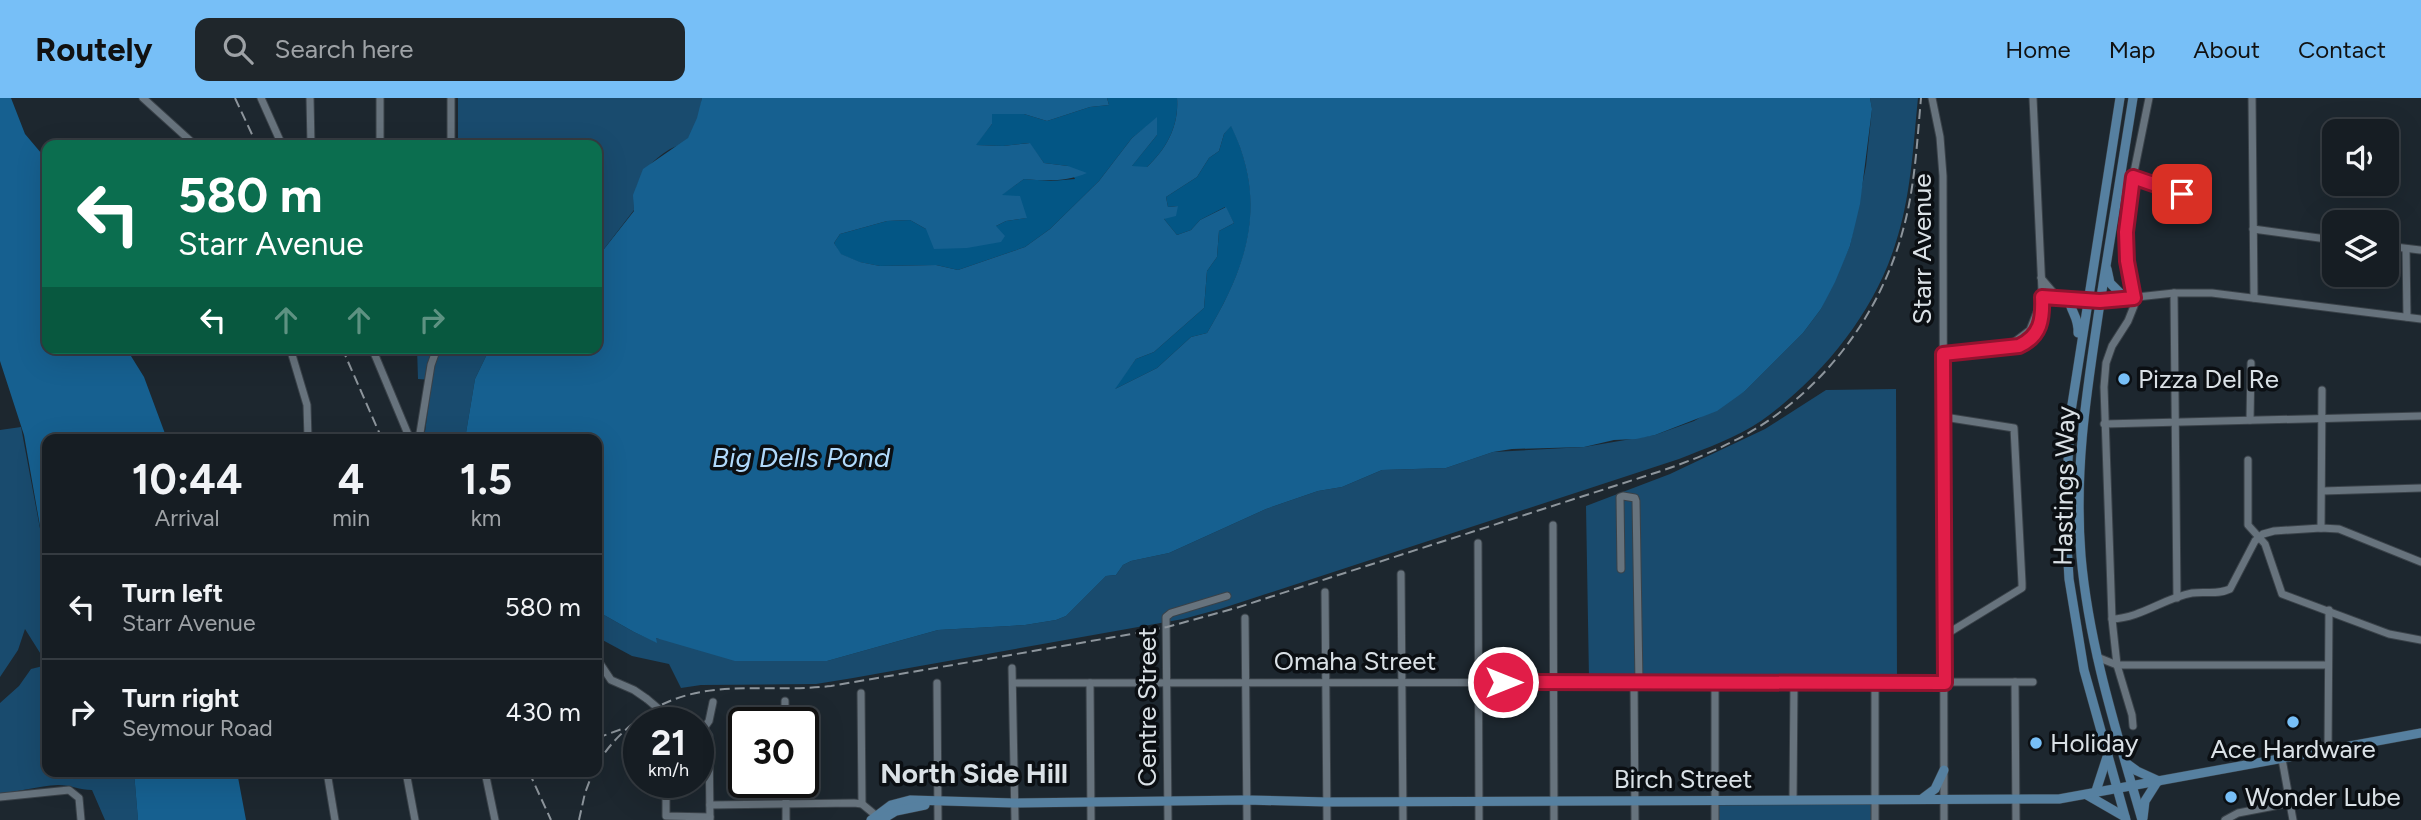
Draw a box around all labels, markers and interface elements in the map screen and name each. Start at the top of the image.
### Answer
search box [195,18,685,81]
text: Routely [35,30,153,69]
icon: search [219,30,257,68]
text: Search here [275,33,414,65]
text: Home [2005,35,2071,64]
text: Map [2109,35,2155,64]
text: About [2193,35,2260,64]
text: Contact [2298,35,2386,64]
map controls [2322,119,2399,287]
button: sound [2322,119,2399,196]
pin [2152,164,2212,224]
text: 580 m [178,165,323,224]
icon: left [63,168,154,259]
street label: Starr Avenue [1906,174,1938,324]
icon: arrive [2163,175,2201,213]
button: layers [2322,210,2399,287]
text: Starr Avenue [178,225,364,263]
icon: left [194,301,232,339]
icon: ahead [267,301,305,339]
icon: ahead [340,301,378,339]
icon: right [413,301,451,339]
place label: Pizza Del Re [2138,363,2279,395]
marker: Pizza Del Re [2116,371,2132,387]
street label: Hastings Way [2047,406,2081,566]
water label: Big Dells Pond [712,440,891,474]
text: 10:44 [132,454,243,505]
text: 4 [338,454,364,505]
text: 1.5 [460,454,512,505]
text: Arrival [155,504,220,532]
text: min [332,504,370,532]
text: km [471,504,501,532]
text: Turn left [122,577,223,609]
icon: left [63,588,101,626]
text: 580 m [505,591,581,623]
text: Starr Avenue [122,609,256,637]
street label: Centre Street [1131,627,1163,787]
street label: Omaha Street [1274,645,1436,677]
position arrow [1466,645,1540,719]
text: Turn right [122,682,239,714]
icon: right [63,693,101,731]
text: 430 m [505,696,581,728]
speed limit sign: 30 [728,707,819,798]
text: Seymour Road [122,714,273,742]
marker: Ace Hardware [2285,714,2301,730]
text: 21 [651,722,686,764]
place label: Holiday [2050,727,2139,759]
place label: Ace Hardware [2210,733,2376,765]
marker: Holiday [2028,735,2044,751]
district label: North Side Hill [880,756,1068,790]
text: km/h [648,759,689,781]
street label: Birch Street [1614,763,1752,795]
place label: Wonder Lube [2245,781,2401,813]
marker: Wonder Lube [2223,789,2239,805]

